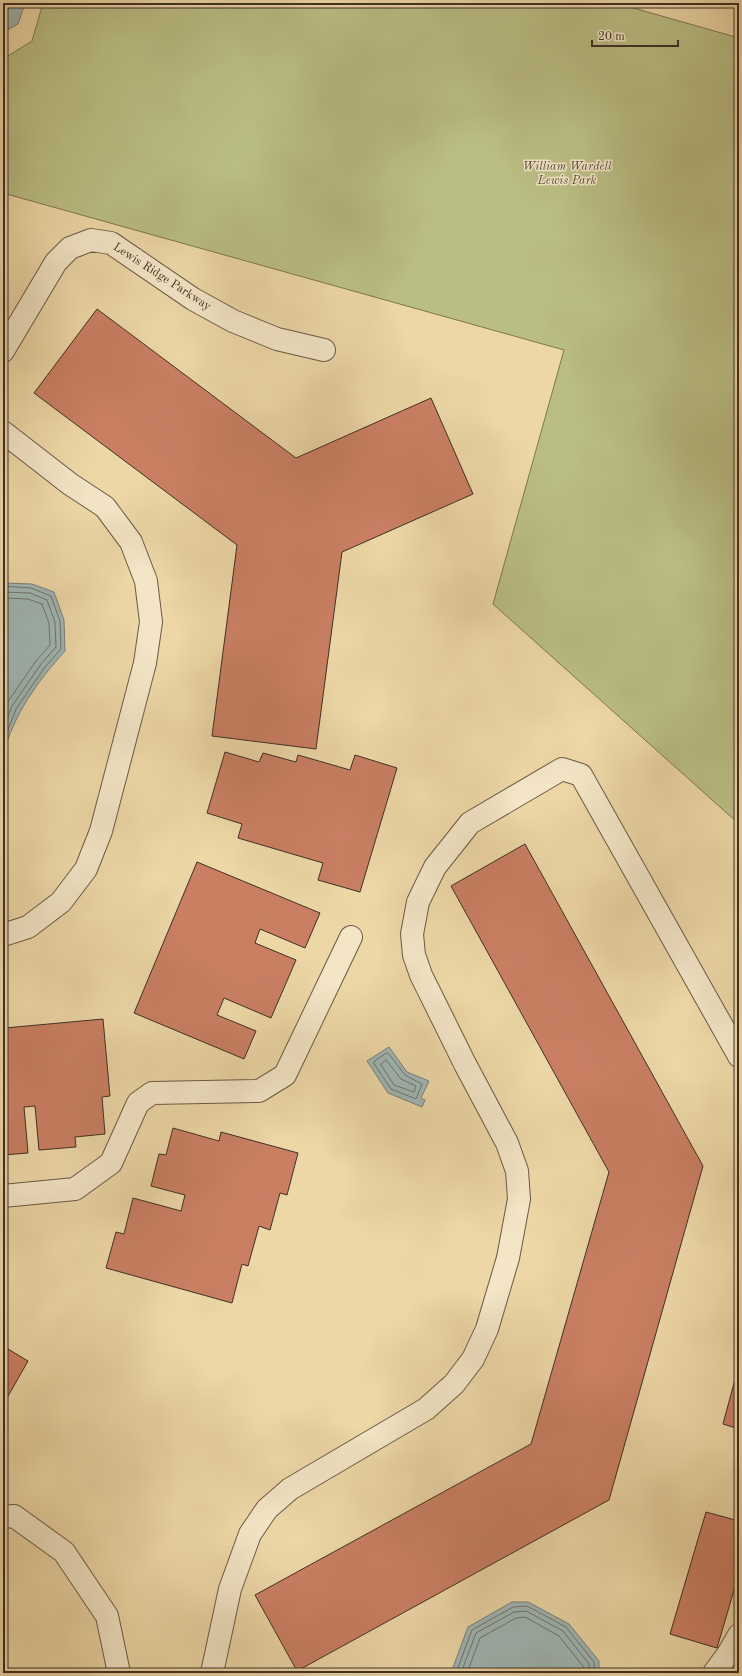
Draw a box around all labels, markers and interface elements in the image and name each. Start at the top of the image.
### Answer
scale bar [592,22,678,48]
text: 20 m [598,31,625,43]
park label: William Wardell Lewis Park [523,161,612,187]
street label: Lewis Ridge Parkway [111,241,214,313]

